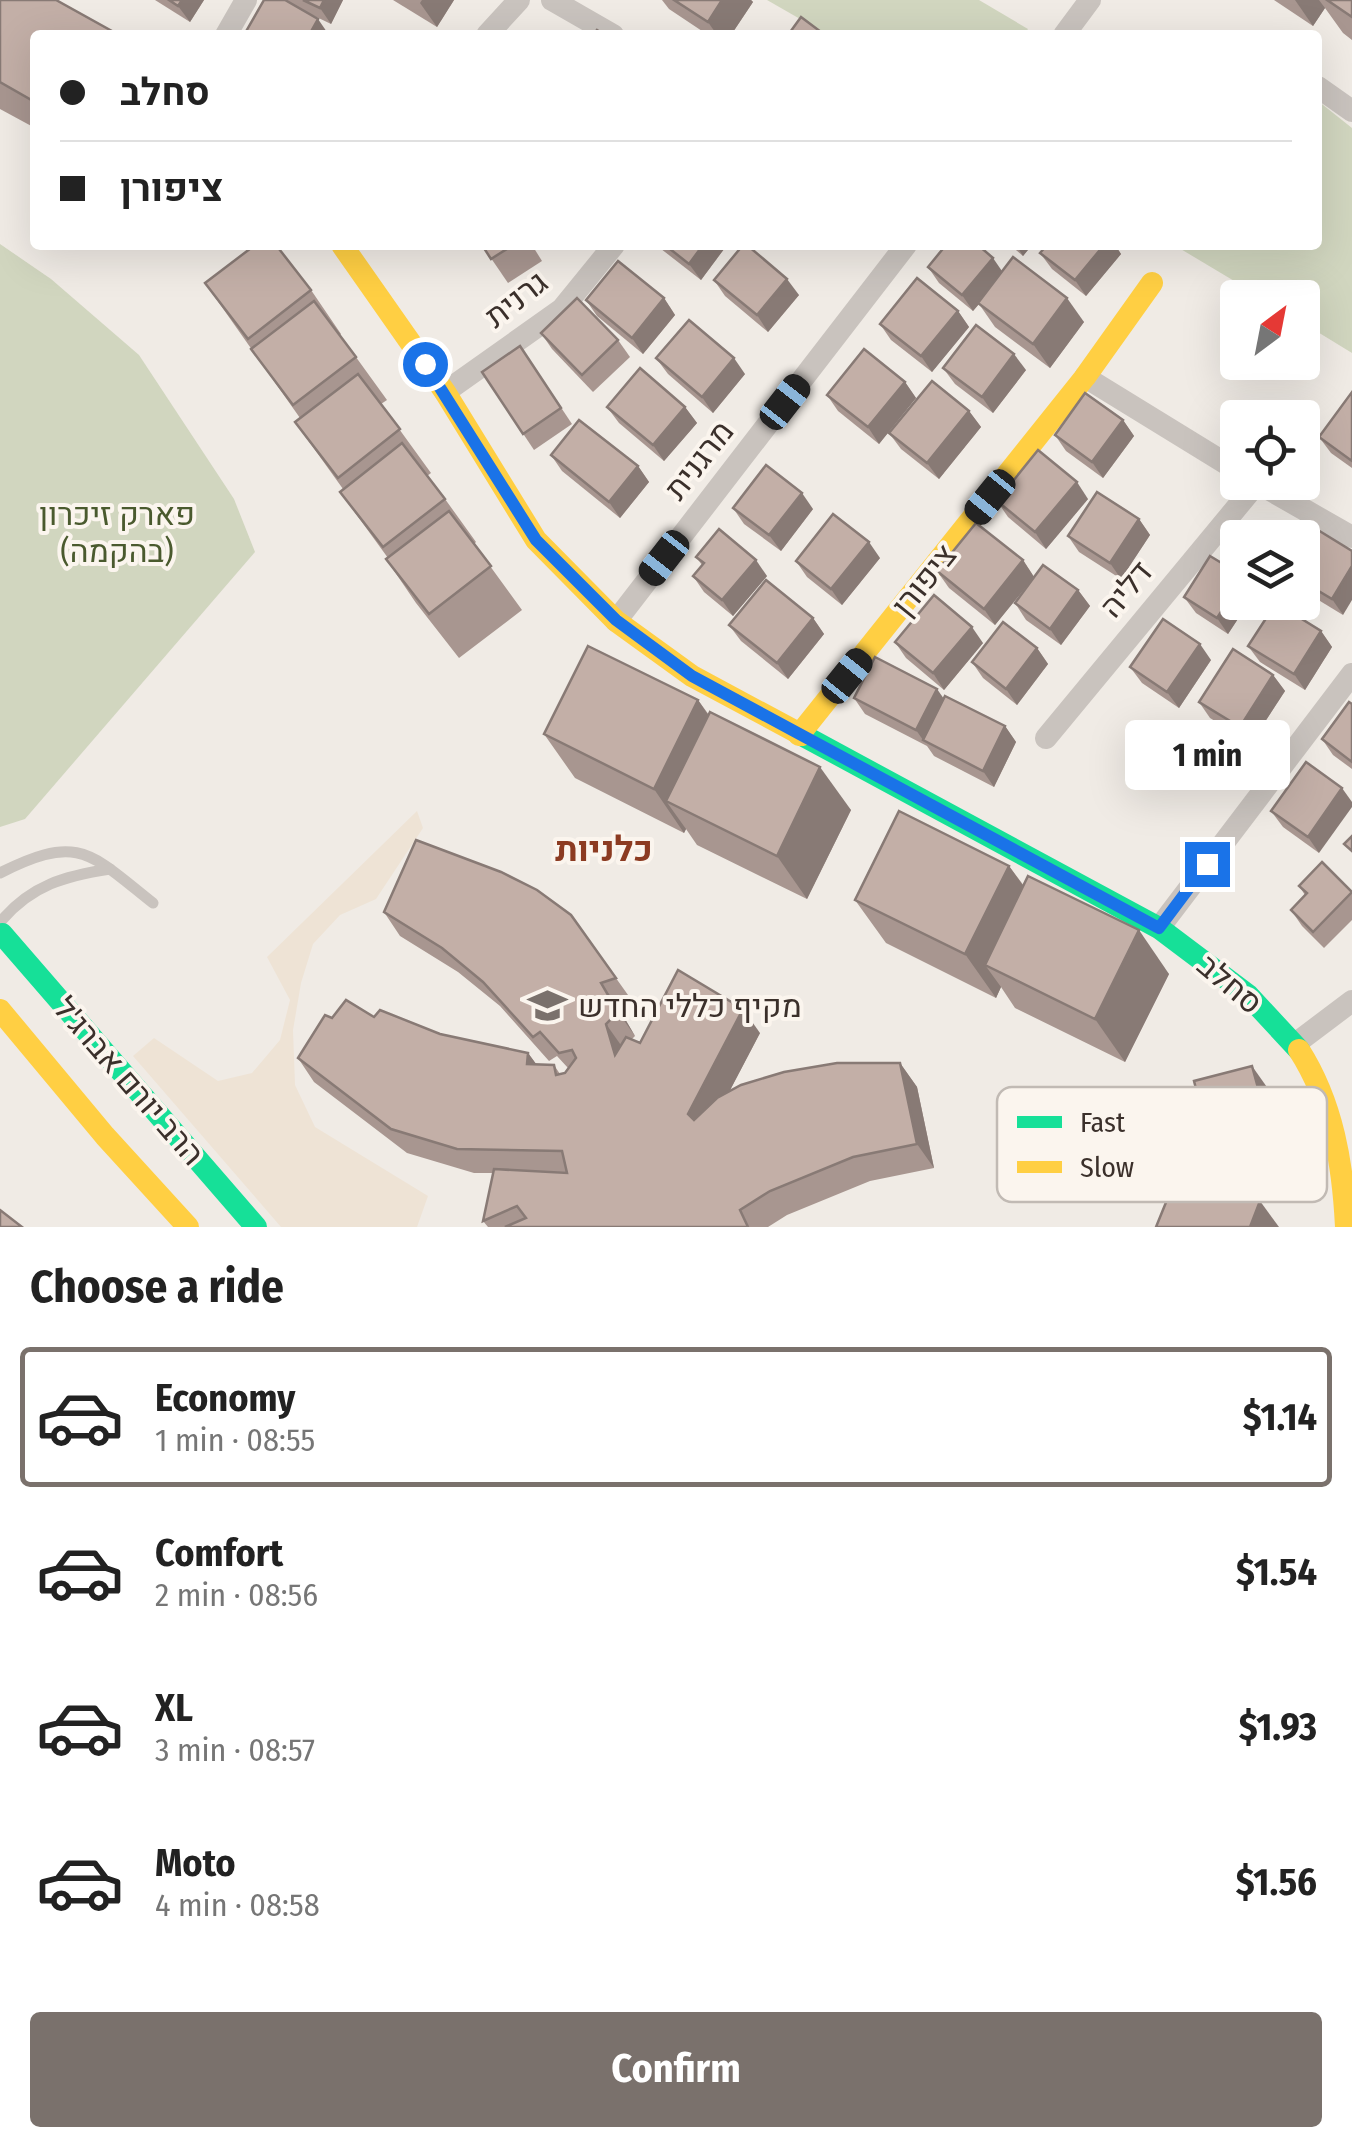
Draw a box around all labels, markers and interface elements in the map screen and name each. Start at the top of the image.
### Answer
text: סחלב [120,69,210,115]
text: ציפורן [120,165,223,211]
street label: גרנית [477,263,555,335]
north arrow [1220,280,1320,380]
map controls [1220,280,1320,620]
route start [403,342,448,387]
car [755,369,815,435]
button: locate [1220,400,1320,500]
street label: מרגנית [656,413,742,507]
car [959,464,1021,530]
park label: פארק זיכרון (בהקמה) [39,495,195,570]
button: layers [1220,520,1320,620]
car [634,525,694,591]
street label: ציפורן [884,536,964,624]
street label: דליה [1092,553,1160,625]
car [816,643,878,709]
callout: 1 min [1124,719,1290,789]
text: 1 min [1173,736,1242,774]
district label: כלניות [555,828,653,870]
route end [1185,842,1230,887]
street label: סחלב [1190,946,1270,1022]
school or university icon: מקיף כללי החדש [527,985,569,1027]
place label: מקיף כללי החדש [578,987,802,1025]
street label: הרב יורם אברג'ל [46,989,212,1173]
legend [997,1087,1327,1202]
text: Fast [1080,1106,1126,1139]
text: Slow [1080,1151,1134,1184]
text: Choose a ride [30,1260,284,1314]
icon: car [35,1372,125,1462]
text: Economy [155,1375,295,1421]
text: $1.14 [1243,1394,1317,1440]
text: 1 min · 08:55 [155,1421,315,1459]
icon: car [35,1527,125,1617]
text: Comfort [155,1530,283,1576]
text: $1.54 [1236,1549,1317,1595]
text: 2 min · 08:56 [155,1576,318,1614]
icon: car [35,1682,125,1772]
text: XL [155,1685,193,1731]
text: $1.93 [1239,1704,1317,1750]
text: 3 min · 08:57 [155,1731,315,1769]
icon: car [35,1837,125,1927]
text: Moto [155,1840,236,1886]
text: $1.56 [1236,1859,1317,1905]
text: 4 min · 08:58 [155,1886,320,1924]
button: Confirm [30,2012,1322,2127]

